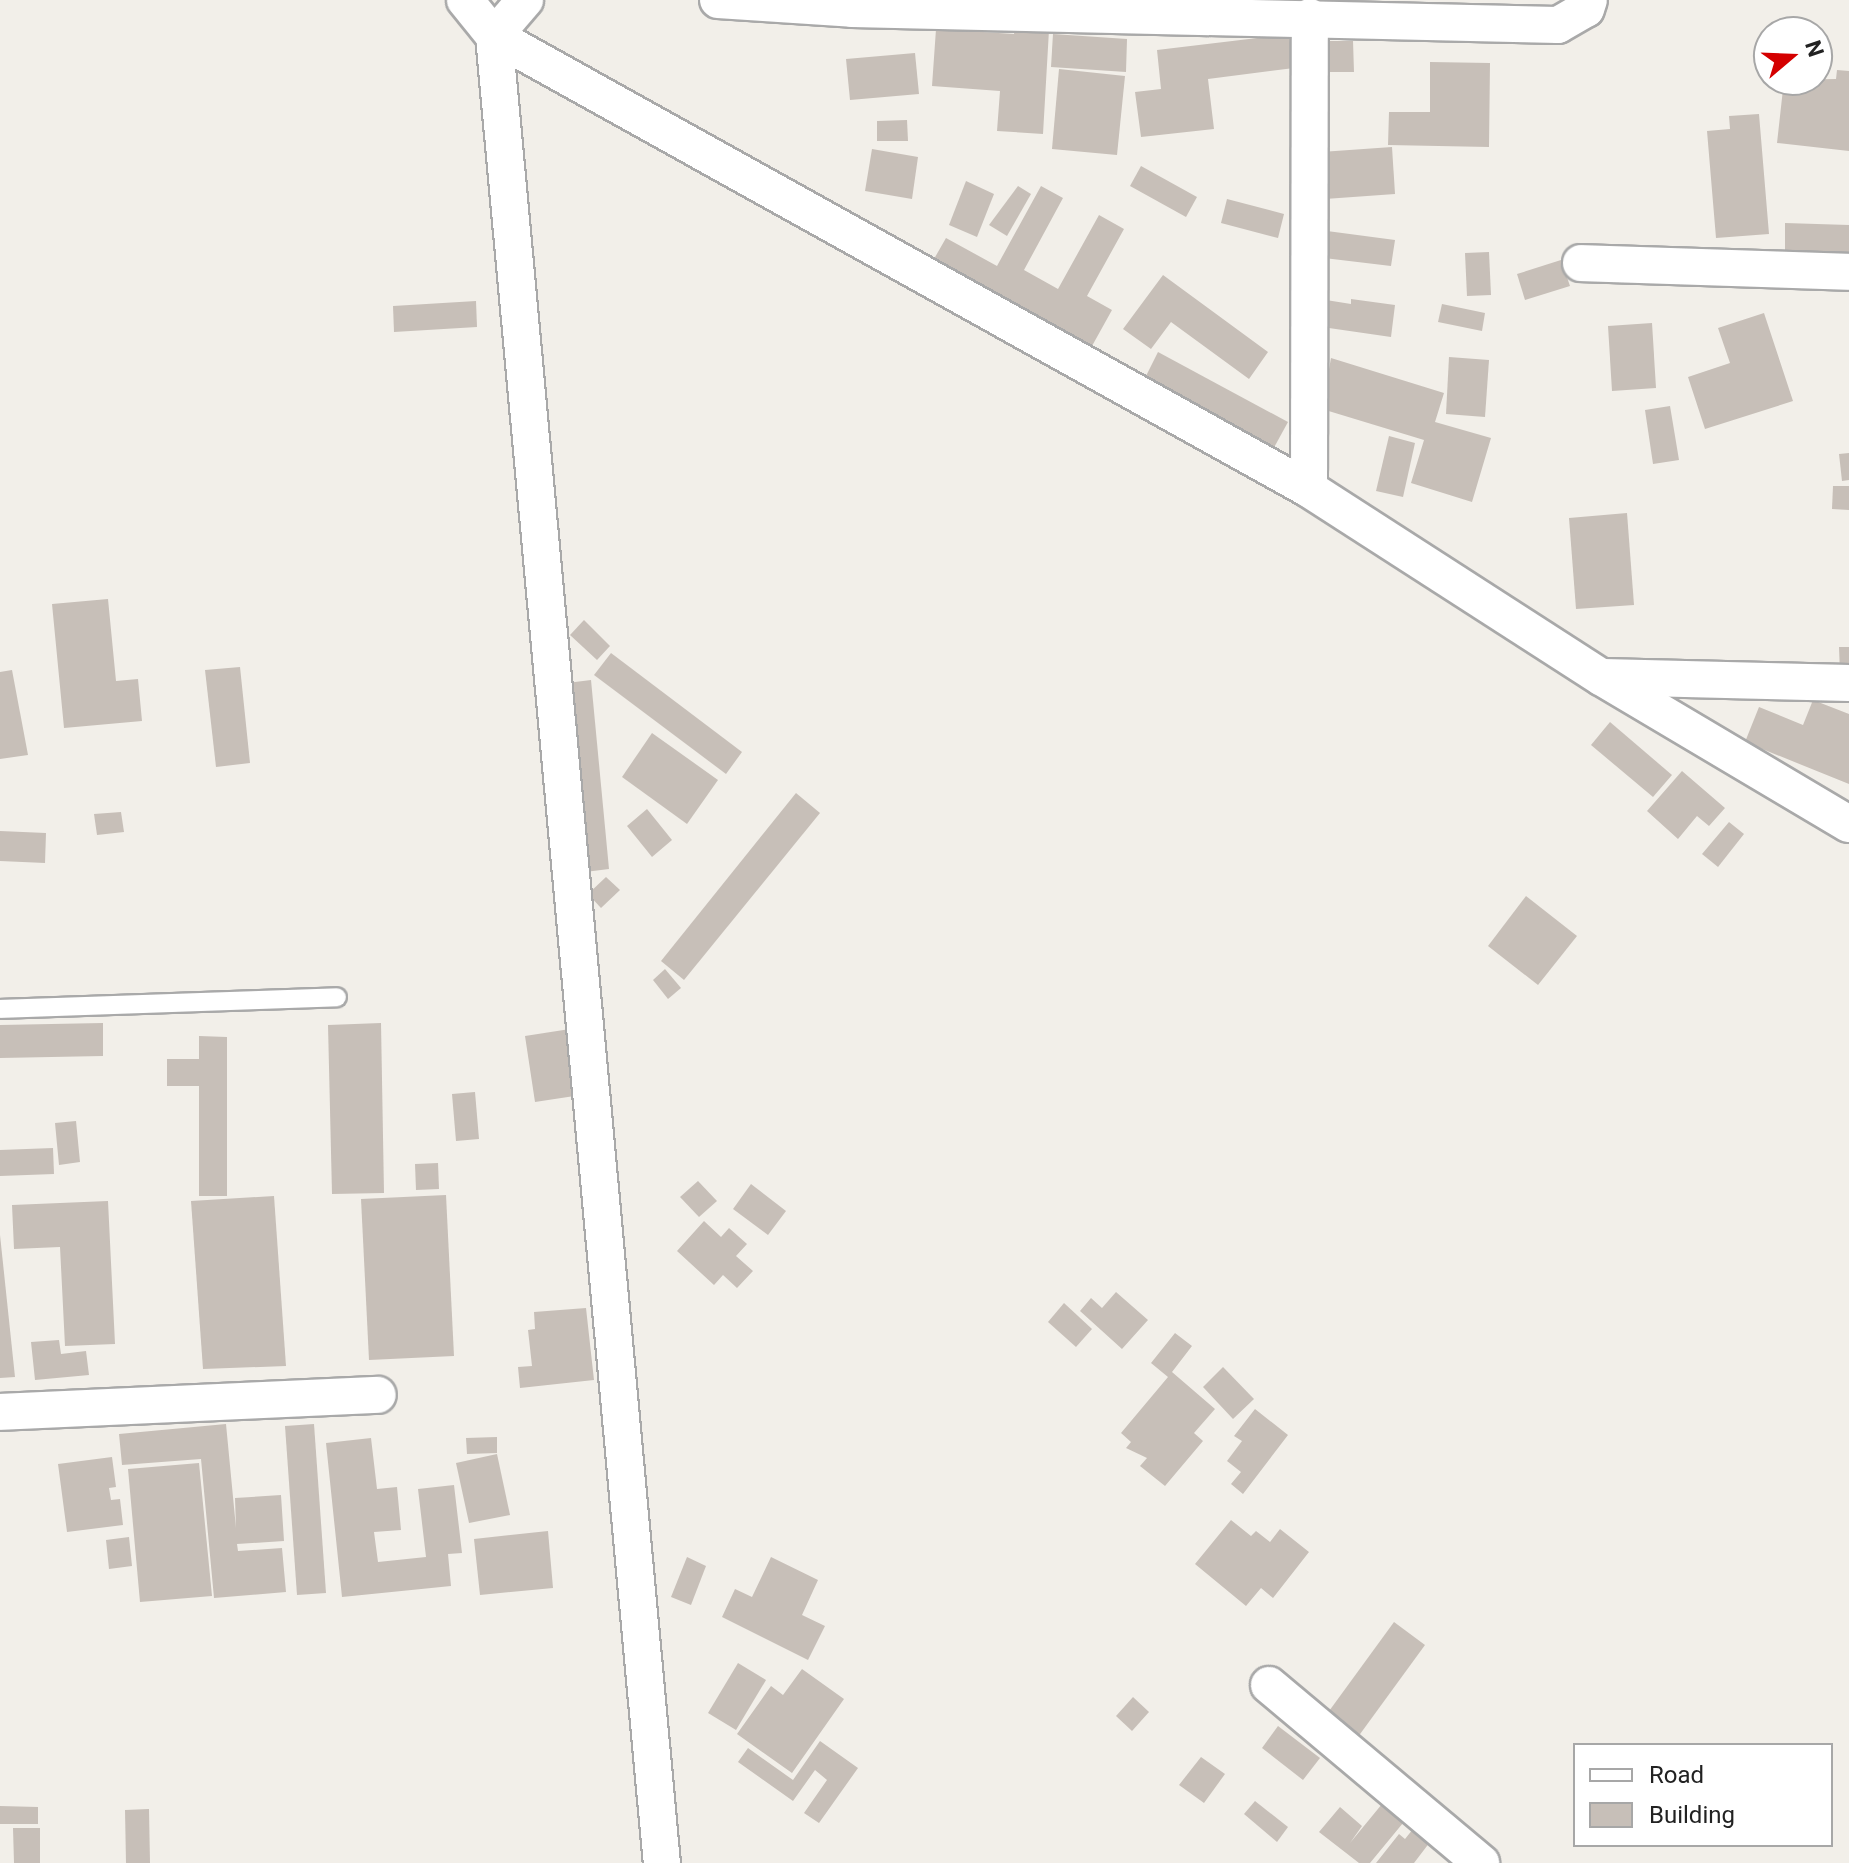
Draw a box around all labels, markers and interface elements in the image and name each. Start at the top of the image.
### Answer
north arrow [1753,16,1833,96]
text: N [1800,37,1829,60]
legend [1573,1743,1833,1847]
text: Road [1649,1761,1704,1789]
text: Building [1649,1801,1735,1829]

